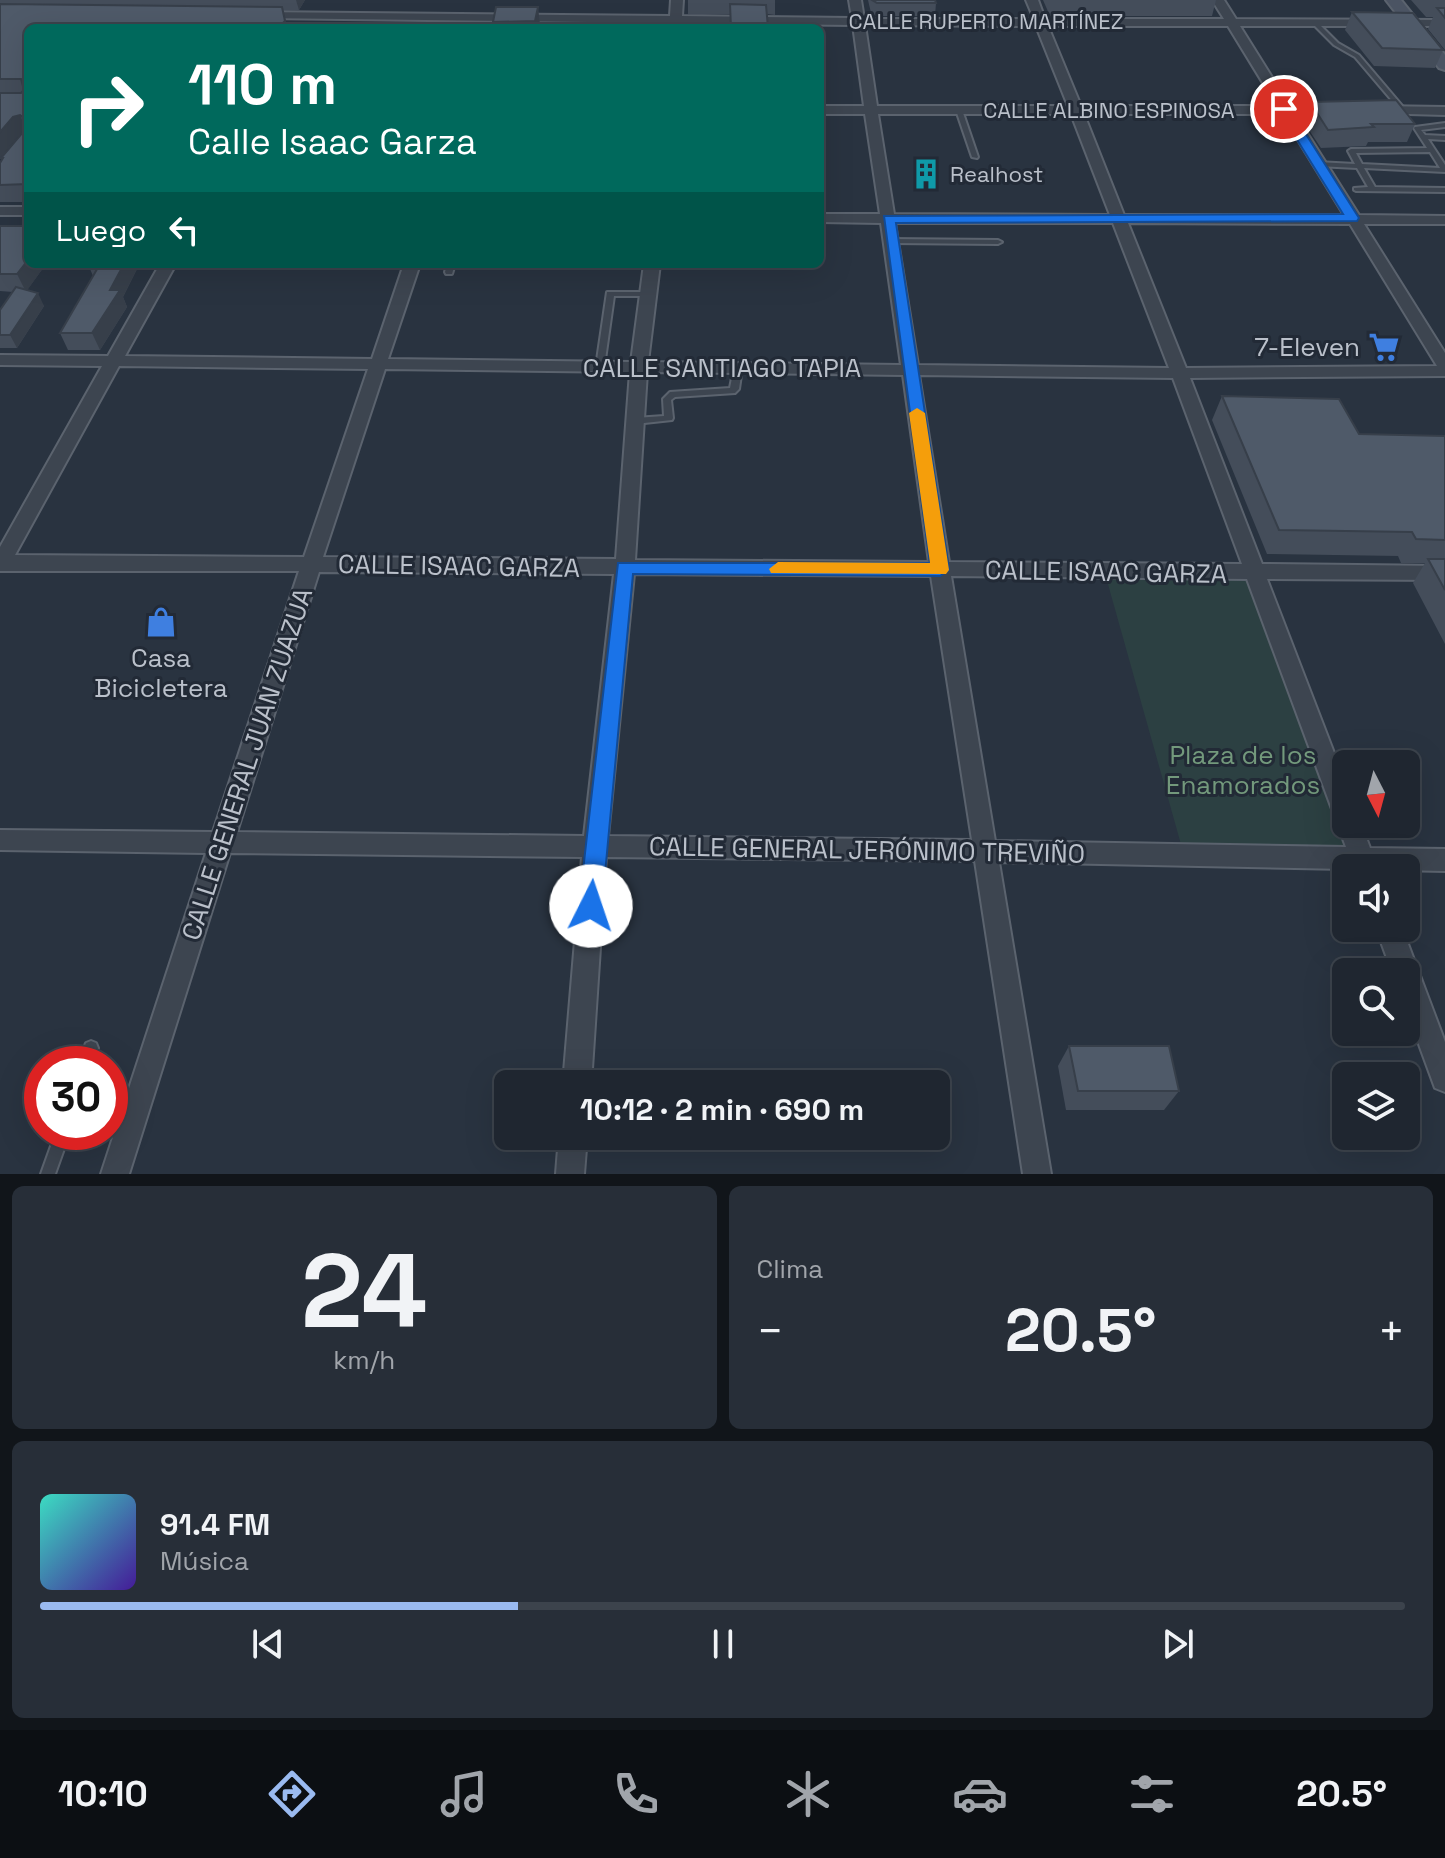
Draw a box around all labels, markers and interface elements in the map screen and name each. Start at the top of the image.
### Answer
street label: CALLE RUPERTO MARTÍNEZ [849,7,1123,35]
text: 110 m [188,49,337,120]
icon: right [56,56,160,160]
pin [1250,75,1318,143]
icon: arrive [1262,87,1306,131]
street label: CALLE ALBINO ESPINOSA [983,96,1235,124]
text: Calle Isaac Garza [188,119,477,165]
building icon: Realhost [909,157,943,191]
place label: Realhost [950,160,1044,188]
icon: left [162,208,206,252]
text: Luego [56,211,146,250]
place label: 7-Eleven [1254,330,1360,364]
supermarket icon: 7-Eleven [1367,330,1401,364]
street label: CALLE SANTIAGO TAPIA [583,351,861,385]
street label: CALLE ISAAC GARZA [338,547,580,585]
street label: CALLE ISAAC GARZA [985,553,1227,591]
street label: CALLE GENERAL JUAN ZUAZUA [174,583,320,945]
shop icon: Casa Bicicletera [144,605,178,639]
place label: Casa Bicicletera [94,641,228,705]
park label: Plaza de los Enamorados [1166,738,1320,802]
north arrow [1332,750,1420,838]
map controls [1332,750,1420,1150]
street label: CALLE GENERAL JERÓNIMO TREVIÑO [649,829,1085,871]
button: sound [1332,854,1420,942]
position arrow [549,864,633,948]
button: search [1332,958,1420,1046]
speed limit sign: 30 [24,1046,128,1150]
button: layers [1332,1062,1420,1150]
text: 10:12 · 2 min · 690 m [580,1090,864,1129]
text: 24 [301,1225,427,1357]
text: Clima [757,1252,823,1286]
text: 20.5° [1005,1292,1156,1369]
text: − [757,1303,784,1359]
text: + [1378,1303,1405,1359]
text: km/h [333,1343,395,1377]
text: 91.4 FM [160,1505,270,1544]
text: Música [160,1544,249,1578]
icon: previous [246,1622,290,1666]
icon: pause [701,1622,745,1666]
icon: next [1156,1622,1200,1666]
icon: directions [264,1766,320,1822]
icon: music [436,1766,492,1822]
icon: phone [608,1766,664,1822]
icon: climate [780,1766,836,1822]
icon: car [952,1766,1008,1822]
icon: filters [1124,1766,1180,1822]
text: 10:10 [58,1771,148,1817]
text: 20.5° [1296,1771,1387,1817]

